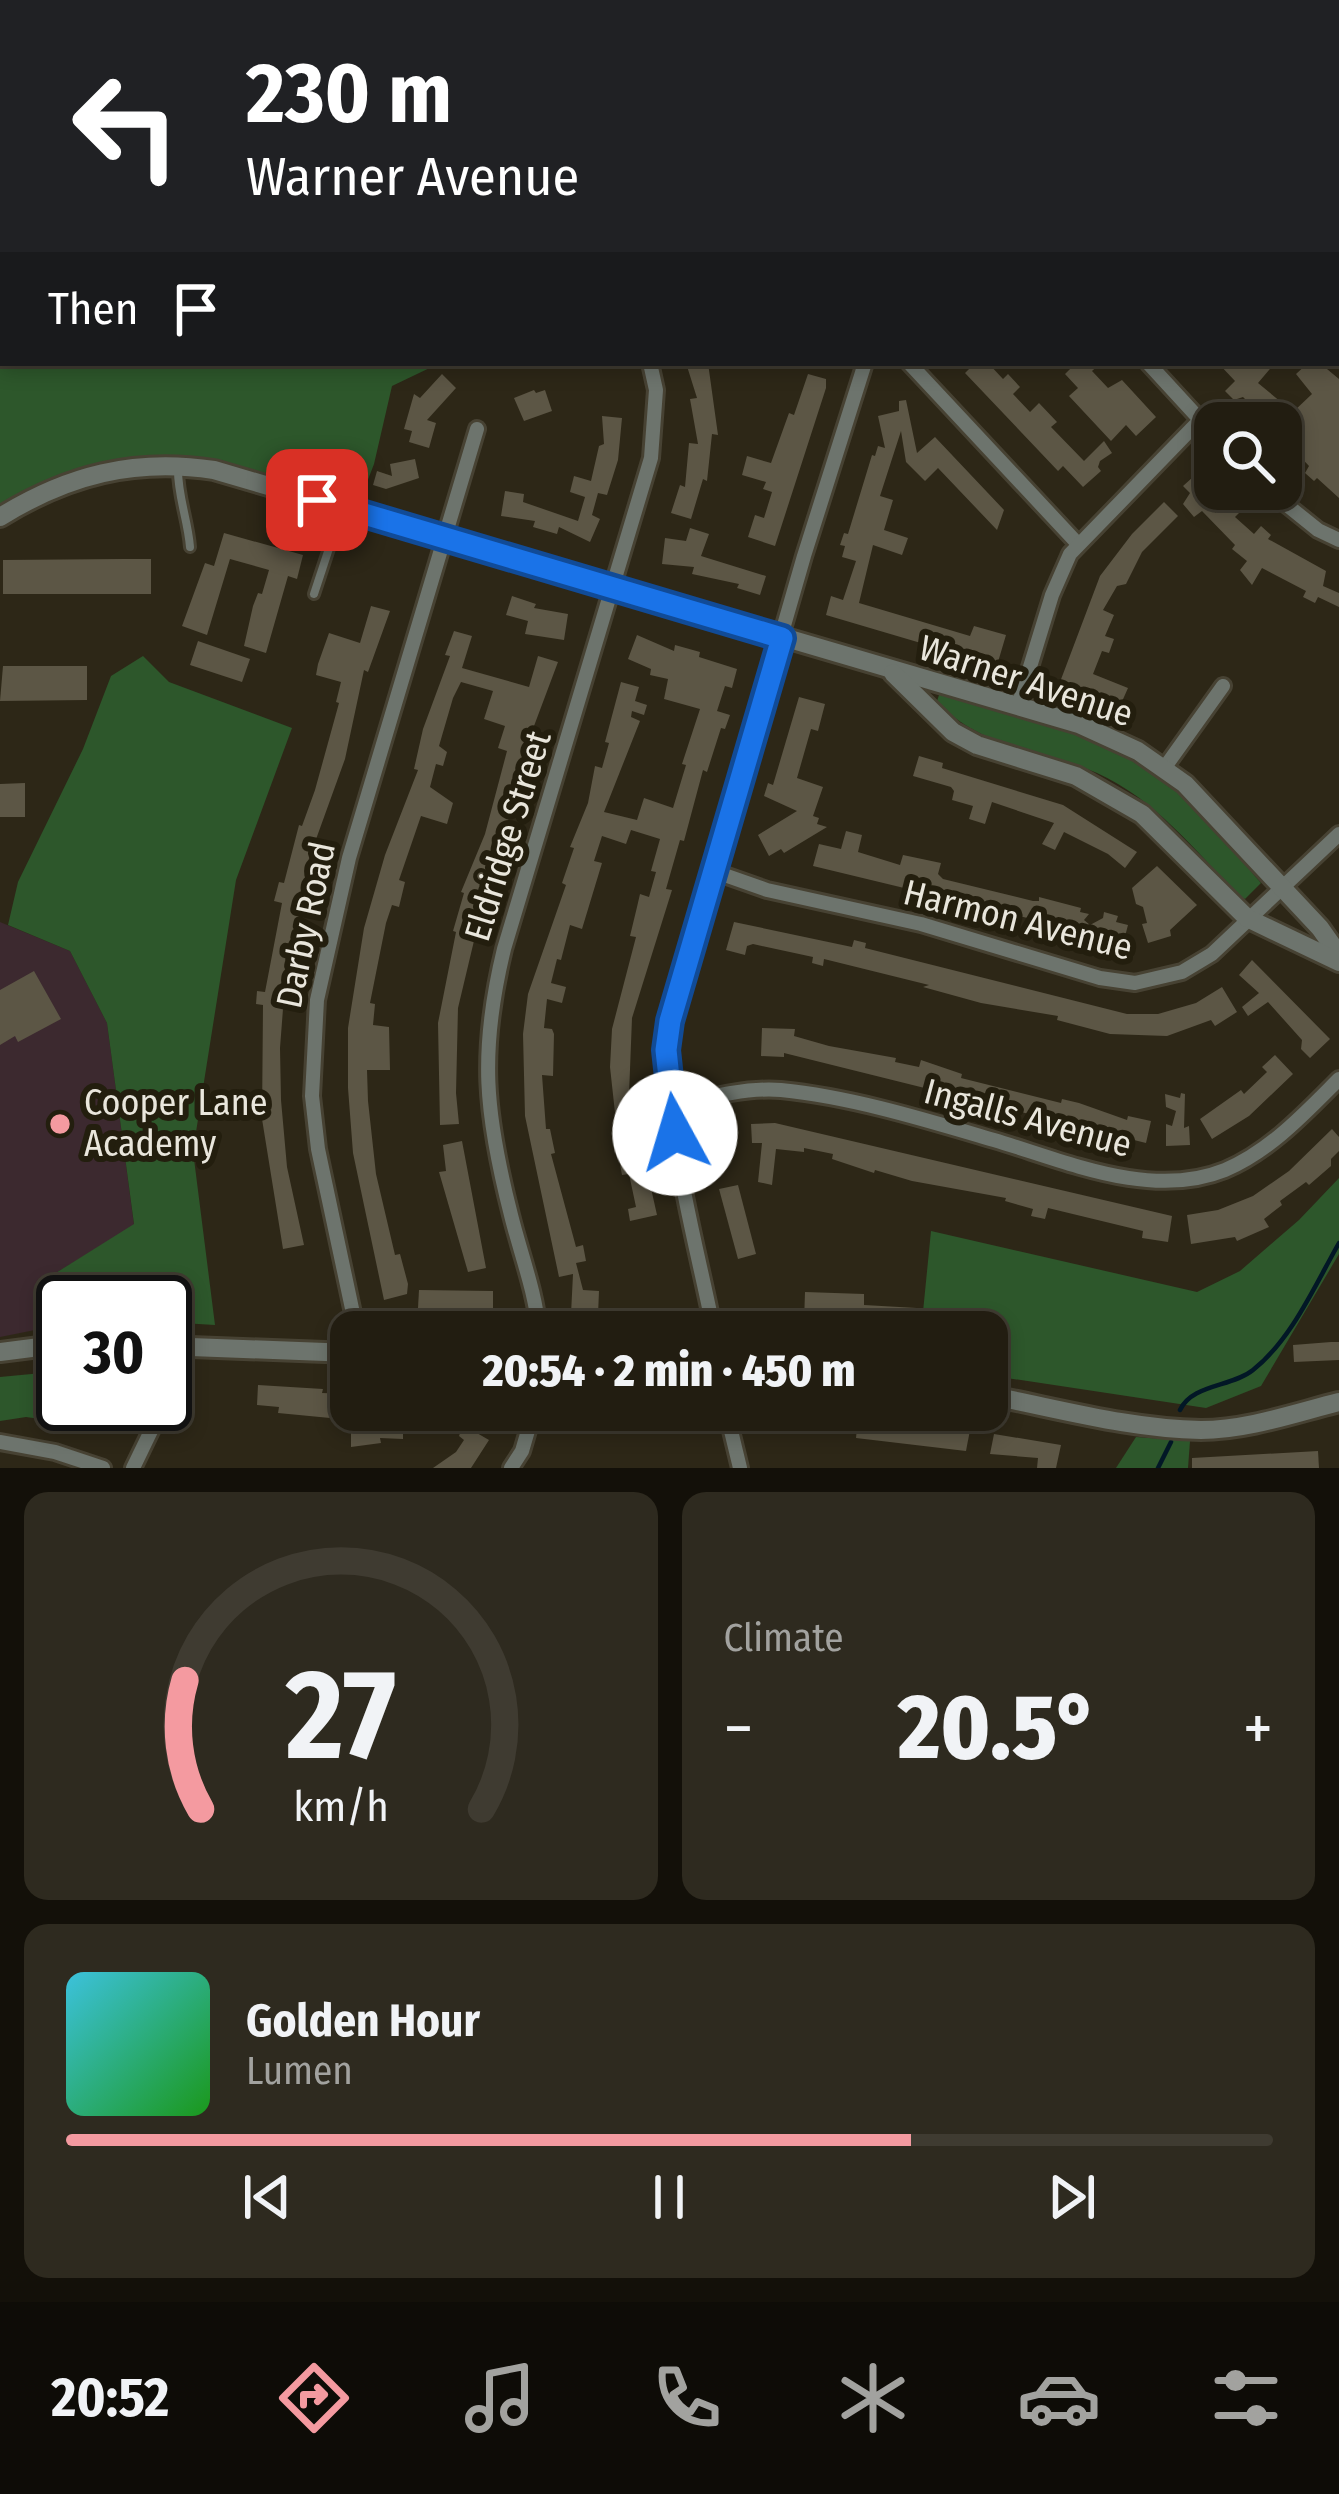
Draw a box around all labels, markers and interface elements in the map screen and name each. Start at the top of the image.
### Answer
text: 230 m [246,43,452,144]
icon: left [48,48,204,204]
text: Warner Avenue [246,145,579,209]
icon: arrive [163,276,229,342]
text: Then [48,282,139,336]
map controls [1194,402,1302,510]
button: search [1194,402,1302,510]
pin [266,449,368,551]
icon: arrive [284,467,350,533]
street label: Warner Avenue [914,626,1138,736]
street label: Eldridge Street [455,725,561,946]
street label: Darby Road [267,838,345,1012]
street label: Harmon Avenue [899,870,1137,970]
street label: Ingalls Avenue [919,1069,1137,1167]
position arrow [612,1070,738,1196]
place label: Cooper Lane Academy [84,1081,268,1166]
marker: Cooper Lane Academy [47,1111,73,1137]
speed limit sign: 30 [36,1275,192,1431]
text: 20:54 · 2 min · 450 m [482,1344,856,1398]
text: Climate [724,1615,844,1661]
text: 27 [285,1641,396,1791]
text: 20.5° [898,1674,1098,1782]
text: − [724,1689,753,1768]
text: + [1243,1689,1273,1768]
text: km/h [293,1781,389,1832]
text: Golden Hour [246,1994,480,2048]
text: Lumen [246,2048,353,2094]
icon: previous [234,2164,300,2230]
icon: pause [636,2164,702,2230]
icon: next [1039,2164,1105,2230]
icon: directions [272,2356,356,2440]
icon: music [458,2356,542,2440]
icon: phone [645,2356,729,2440]
icon: climate [831,2356,915,2440]
icon: car [1017,2356,1101,2440]
icon: filters [1204,2356,1288,2440]
text: 20:52 [51,2366,169,2430]

